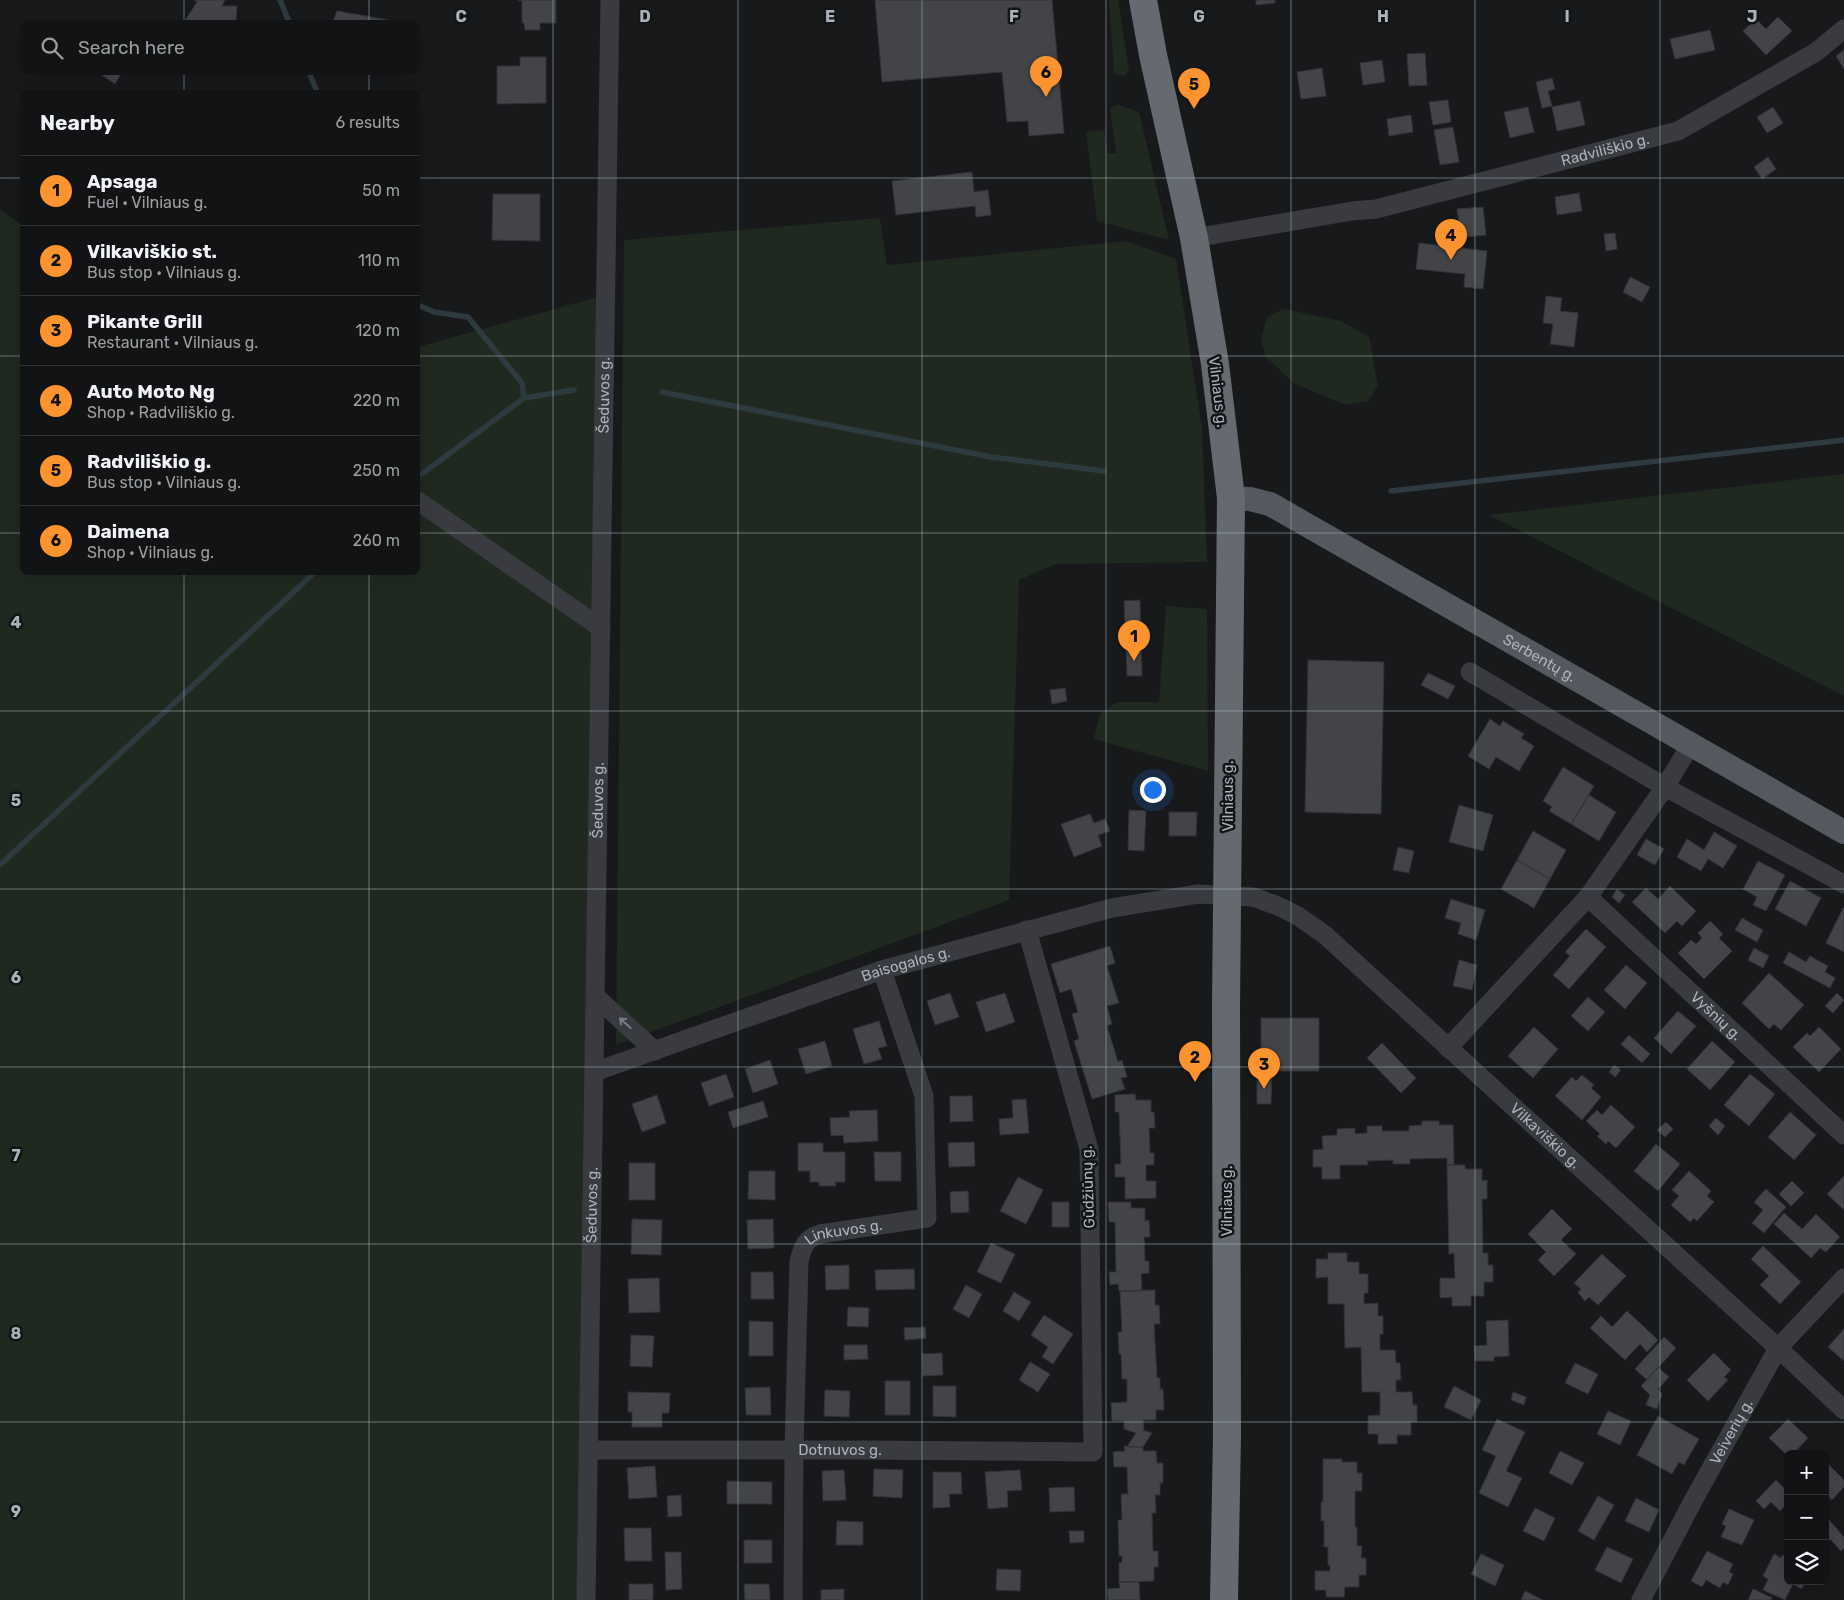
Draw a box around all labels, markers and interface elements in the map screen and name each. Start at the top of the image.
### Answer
text: C [455,7,467,26]
text: D [639,7,651,26]
text: E [825,7,835,26]
text: F [1009,7,1019,26]
text: G [1193,7,1205,26]
text: H [1377,7,1389,26]
text: I [1564,7,1570,26]
text: J [1747,7,1757,26]
search box [20,20,420,75]
icon: search [38,34,66,62]
text: Search here [78,36,185,59]
pin: 6 [1030,56,1062,97]
pin: 5 [1178,68,1210,109]
text: Nearby [40,110,115,135]
text: 6 results [335,113,400,132]
street label: Radviliškio g. [1559,130,1651,170]
text: Apsaga [87,170,158,193]
text: 1 [52,181,60,200]
text: 50 m [362,181,400,200]
text: Fuel · Vilniaus g. [87,193,207,212]
pin: 4 [1435,219,1467,260]
text: Vilkaviškio st. [87,240,217,263]
text: 2 [51,251,61,270]
text: 110 m [358,251,400,270]
text: Bus stop · Vilniaus g. [87,263,241,282]
text: Pikante Grill [87,310,202,333]
text: 3 [51,321,61,340]
text: 120 m [355,321,400,340]
text: Restaurant · Vilniaus g. [87,333,258,352]
street label: Vilniaus g. [1205,356,1231,428]
street label: Šeduvos g. [595,357,614,434]
text: Auto Moto Ng [87,380,215,403]
text: 4 [51,391,61,410]
text: 220 m [353,391,400,410]
text: Shop · Radviliškio g. [87,403,235,422]
text: Radviliškio g. [87,450,211,473]
text: 5 [51,461,61,480]
text: 250 m [353,461,400,480]
text: Bus stop · Vilniaus g. [87,473,241,492]
text: Daimena [87,520,169,543]
text: 6 [51,531,61,550]
text: 260 m [353,531,400,550]
text: Shop · Vilniaus g. [87,543,214,562]
text: 4 [11,613,22,632]
pin: 1 [1118,620,1150,661]
street label: Serbentų g. [1500,630,1579,686]
street label: Vilniaus g. [1219,760,1237,832]
street label: Šeduvos g. [588,762,608,838]
your location [1140,777,1166,803]
text: 5 [11,791,21,810]
street label: Baisogalos g. [859,943,952,986]
text: 6 [11,968,21,987]
street label: Vyšnių g. [1687,988,1746,1044]
one-way arrow [619,1018,632,1029]
pin: 2 [1179,1041,1211,1082]
pin: 3 [1248,1048,1280,1089]
street label: Vilkaviškio g. [1506,1099,1584,1172]
street label: Gūdžiūnų g. [1078,1145,1098,1229]
text: 7 [11,1146,21,1165]
street label: Vilniaus g. [1218,1165,1236,1237]
street label: Šeduvos g. [582,1167,601,1243]
street label: Linkuvos g. [801,1216,884,1249]
text: 8 [11,1324,22,1343]
street label: Veiverių g. [1706,1396,1757,1468]
street label: Dotnuvos g. [798,1441,882,1459]
map controls [1784,1450,1829,1585]
button: + [1784,1450,1829,1495]
button: − [1784,1495,1829,1540]
text: 9 [11,1502,21,1521]
button: layers [1784,1540,1829,1585]

